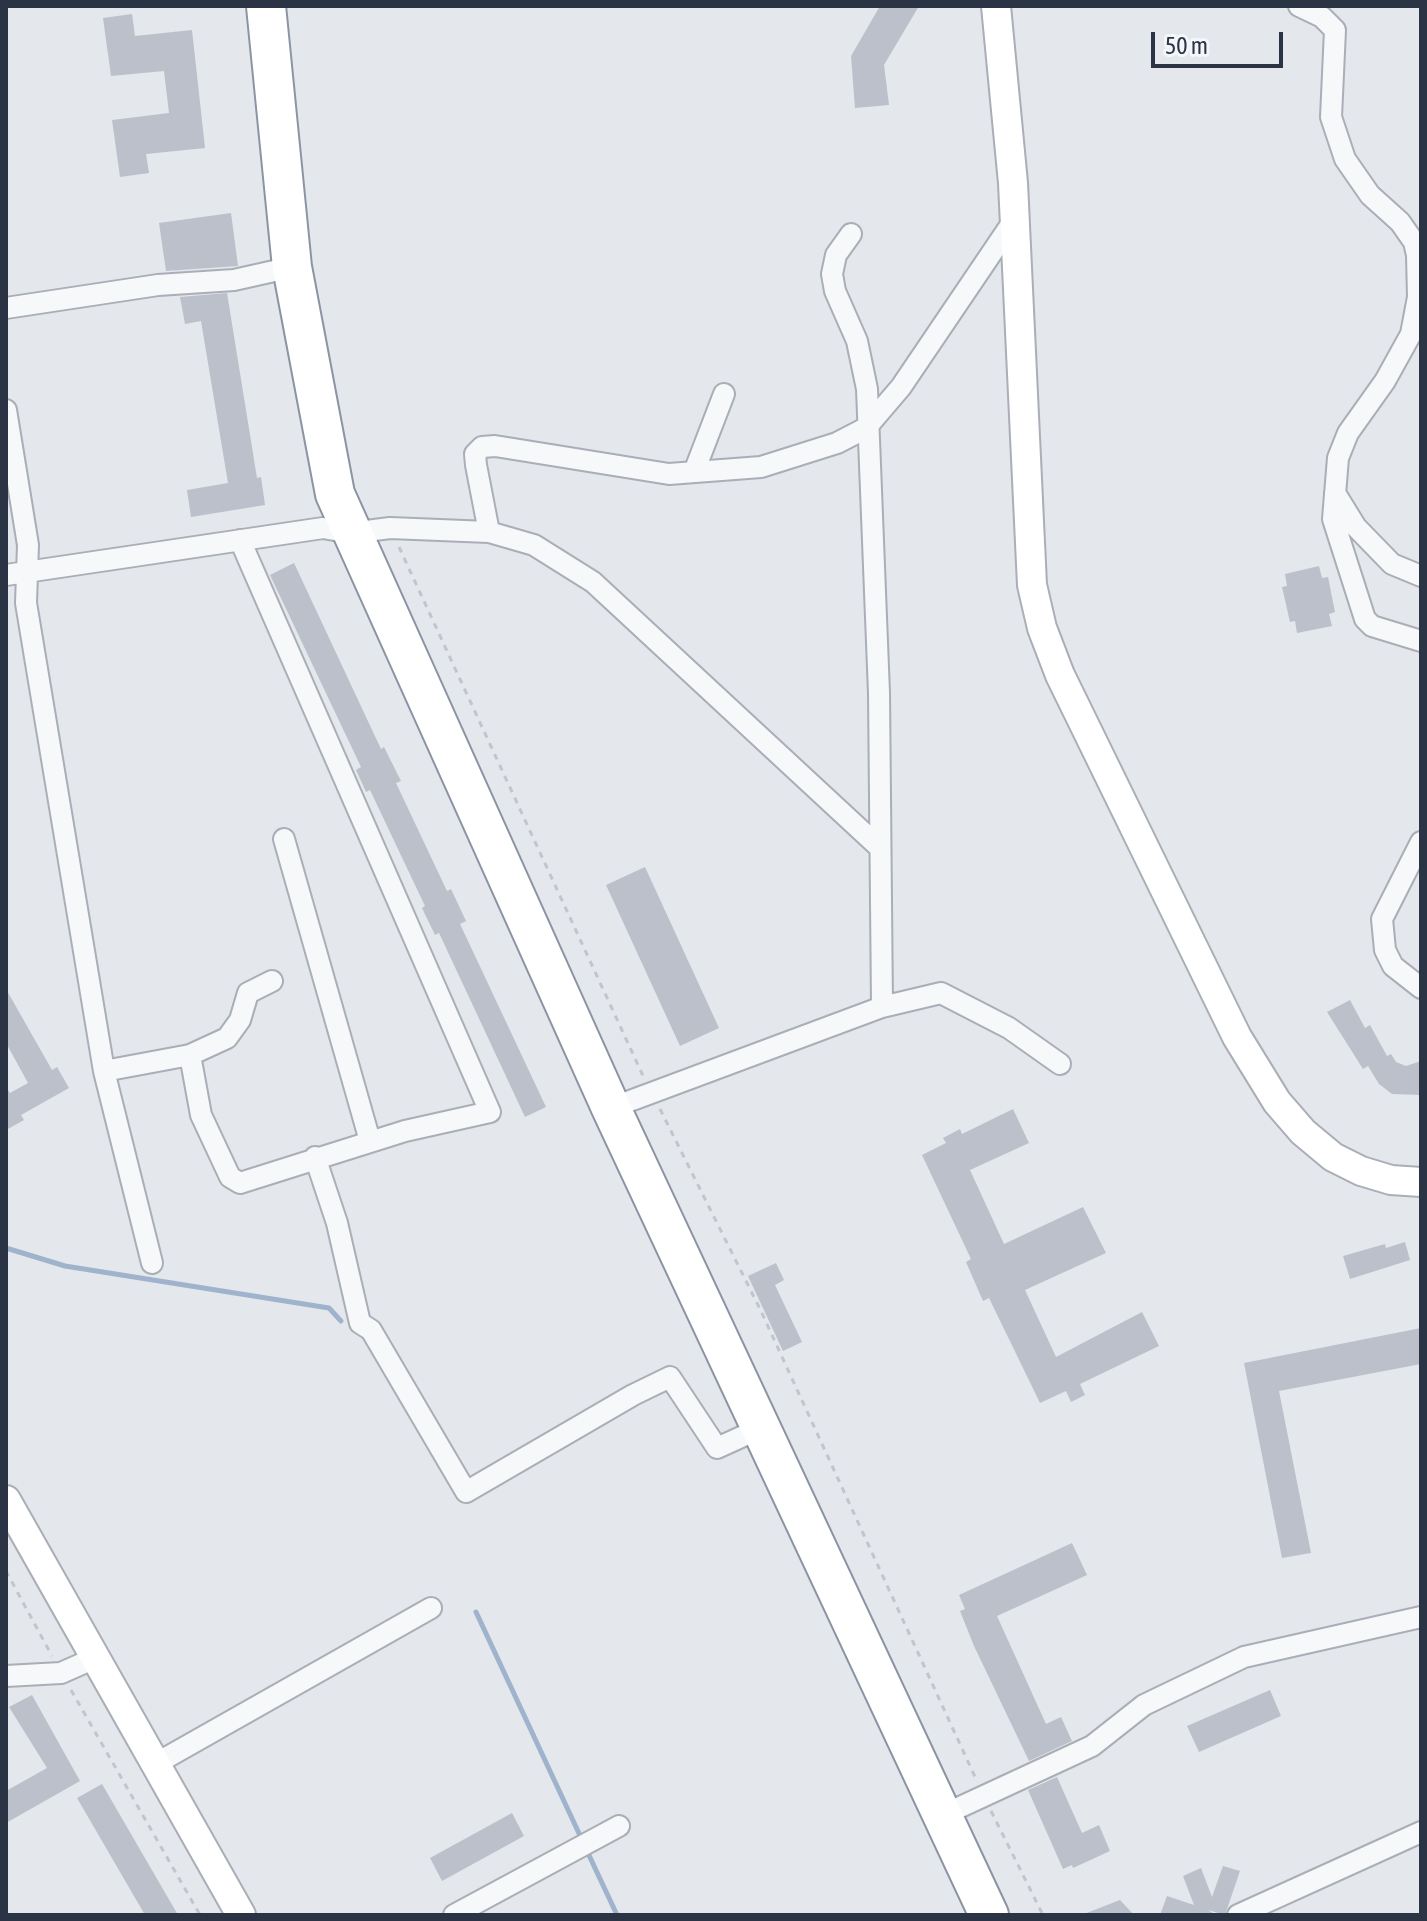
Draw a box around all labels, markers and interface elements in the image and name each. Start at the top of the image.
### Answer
scale bar [1155,16,1287,66]
text: 50 m [1165,32,1208,59]

